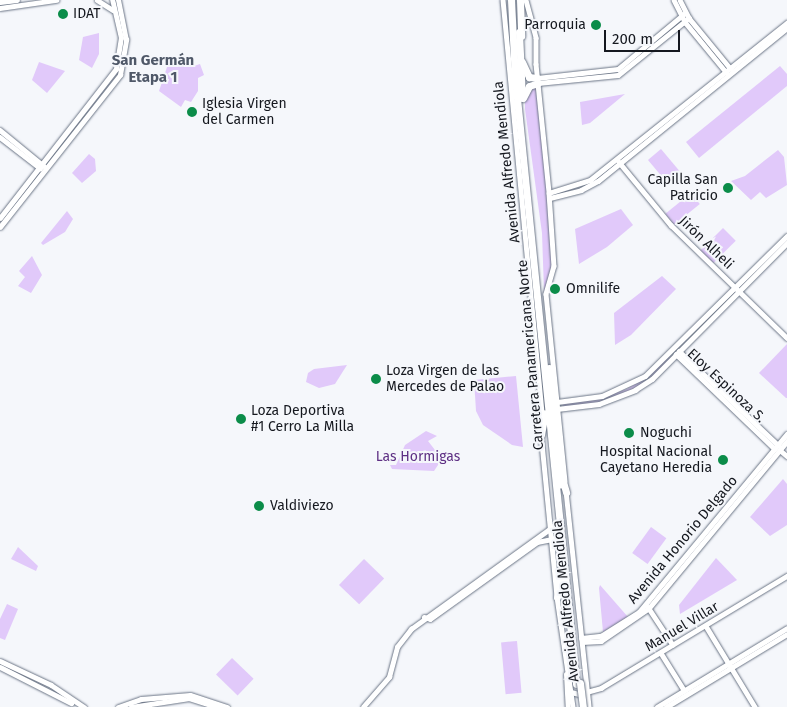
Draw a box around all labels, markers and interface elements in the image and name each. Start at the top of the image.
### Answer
place label: IDAT [73,6,101,22]
marker: IDAT [57,8,69,20]
place label: Parroquia [524,17,586,33]
marker: Parroquia [590,19,602,31]
scale bar [607,20,683,52]
text: 200 m [612,30,653,48]
district label: San Germán Etapa 1 [112,51,194,86]
street label: Avenida Alfredo Mendiola [490,80,524,244]
place label: Iglesia Virgen del Carmen [202,96,287,128]
marker: Iglesia Virgen del Carmen [186,106,198,118]
place label: Capilla San Patricio [648,172,718,204]
marker: Capilla San Patricio [722,182,734,194]
street label: Jirón Alheli [675,213,737,273]
street label: Carretera Panamericana Norte [514,259,548,451]
place label: Omnilife [566,281,620,297]
marker: Omnilife [548,282,562,296]
street label: Eloy Espinoza S. [683,345,769,427]
place label: Loza Virgen de las Mercedes de Palao [386,363,504,396]
marker: Loza Virgen de las Mercedes de Palao [370,373,382,385]
place label: Loza Deportiva #1 Cerro La Milla [251,403,354,436]
marker: Loza Deportiva #1 Cerro La Milla [235,413,247,425]
place label: Noguchi [640,425,692,441]
marker: Noguchi [622,426,636,440]
place label: Hospital Nacional Cayetano Heredia [599,444,712,477]
park label: Las Hormigas [376,449,460,465]
marker: Hospital Nacional Cayetano Heredia [716,453,730,467]
street label: Avenida Honorio Delgado [625,473,741,607]
place label: Valdiviezo [270,498,334,514]
marker: Valdiviezo [252,499,266,513]
street label: Avenida Alfredo Mendiola [549,519,583,683]
street label: Manuel Villar [642,598,722,656]

